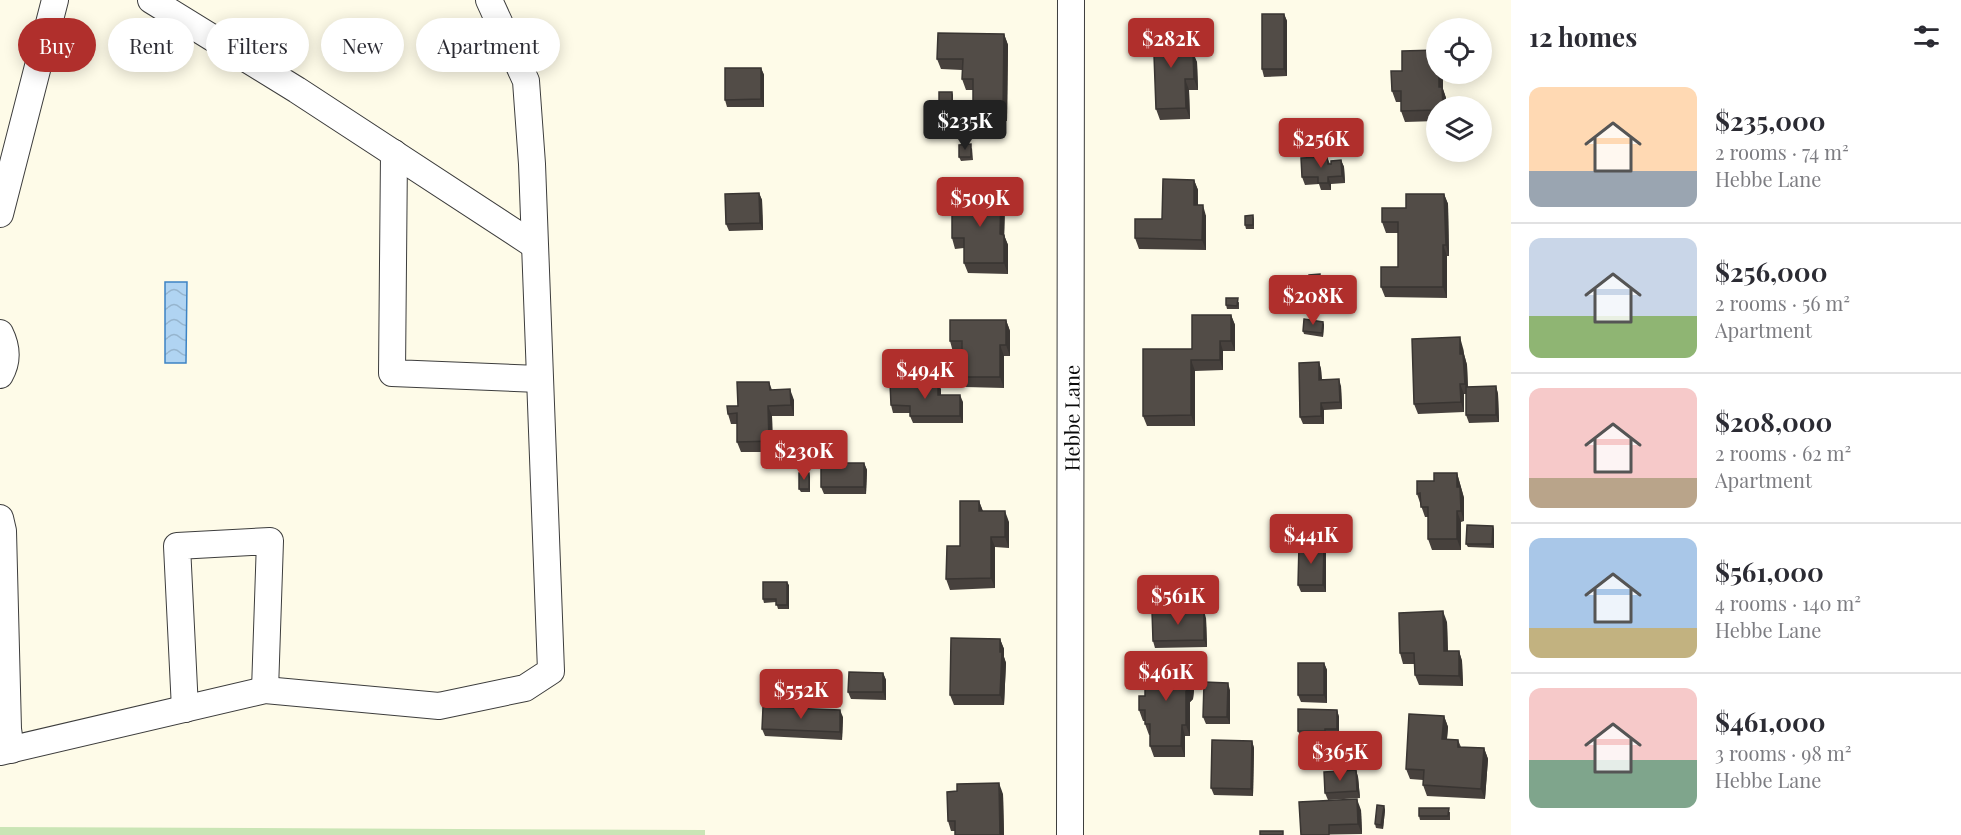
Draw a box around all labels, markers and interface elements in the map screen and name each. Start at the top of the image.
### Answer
chip: Buy [18,18,96,72]
chip: Rent [108,18,194,72]
chip: Filters [206,18,309,72]
chip: New [321,18,404,72]
chip: Apartment [416,18,560,72]
pin: $282K [1129,18,1213,69]
map controls [1426,18,1492,162]
button: locate [1426,18,1492,84]
text: 12 homes [1529,19,1637,54]
icon: filters [1910,20,1943,53]
text: $282K [1142,24,1200,51]
button: layers [1426,96,1492,162]
pin: $235K [923,100,1007,151]
text: $235,000 [1715,103,1826,138]
text: $235K [937,106,993,133]
icon: home [1577,111,1649,183]
pin: $256K [1279,118,1363,169]
text: $256K [1293,124,1349,151]
text: 2 rooms · 74 m² [1715,138,1849,165]
text: Hebbe Lane [1715,165,1821,192]
pin: $509K [938,177,1022,228]
text: $509K [951,183,1009,210]
text: $256,000 [1715,254,1827,289]
icon: home [1577,262,1649,334]
pin: $208K [1271,275,1355,326]
text: $208K [1283,281,1343,308]
text: 2 rooms · 56 m² [1715,289,1850,316]
text: Apartment [1715,316,1812,343]
pin: $494K [883,349,967,400]
text: $494K [896,355,954,382]
street label: Hebbe Lane [1057,365,1084,471]
text: $208,000 [1715,404,1832,439]
icon: home [1577,412,1649,484]
pin: $230K [762,430,846,481]
text: $230K [775,436,833,463]
text: 2 rooms · 62 m² [1715,439,1851,466]
text: Apartment [1715,466,1812,493]
pin: $441K [1269,514,1353,565]
text: $441K [1284,520,1338,547]
text: $561,000 [1715,554,1824,589]
icon: home [1577,562,1649,634]
pin: $561K [1136,575,1220,626]
text: $561K [1151,581,1205,608]
text: 4 rooms · 140 m² [1715,589,1861,616]
text: Hebbe Lane [1715,616,1821,643]
pin: $461K [1124,651,1208,702]
text: $461K [1138,657,1194,684]
pin: $552K [759,669,843,720]
text: $552K [774,675,828,702]
text: $461,000 [1715,704,1826,739]
icon: home [1577,712,1649,784]
pin: $365K [1298,731,1382,782]
text: $365K [1312,737,1368,764]
text: 3 rooms · 98 m² [1715,739,1851,766]
text: Hebbe Lane [1715,766,1821,793]

